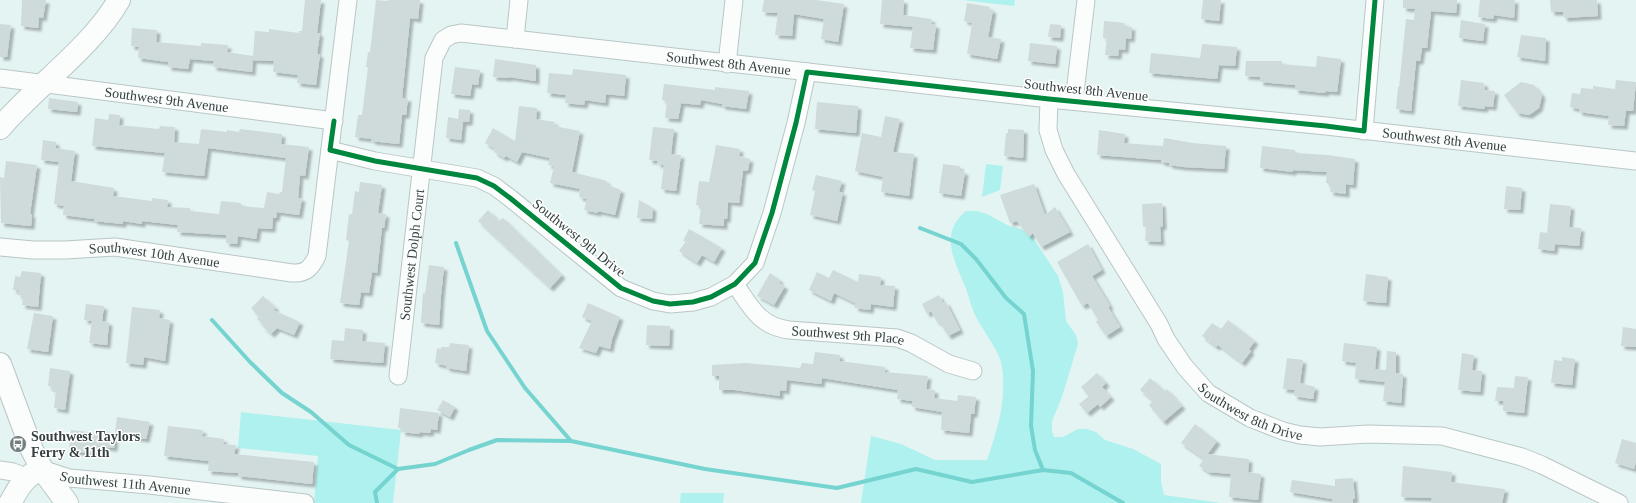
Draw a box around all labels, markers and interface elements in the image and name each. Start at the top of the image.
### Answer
street label: Southwest 8th Avenue [666,49,791,77]
street label: Southwest 8th Avenue [1023,76,1149,104]
street label: Southwest 9th Avenue [104,84,230,115]
street label: Southwest 8th Avenue [1381,125,1507,154]
street label: Southwest Dolph Court [397,188,427,321]
street label: Southwest 9th Drive [530,196,628,280]
street label: Southwest 10th Avenue [88,240,221,270]
street label: Southwest 9th Place [791,323,907,348]
street label: Southwest 8th Drive [1195,380,1304,443]
place label: Southwest Taylors Ferry & 11th [31,429,141,460]
bus stop icon: Southwest Taylors Ferry & 11th [8,434,28,454]
street label: Southwest 11th Avenue [58,468,192,497]

